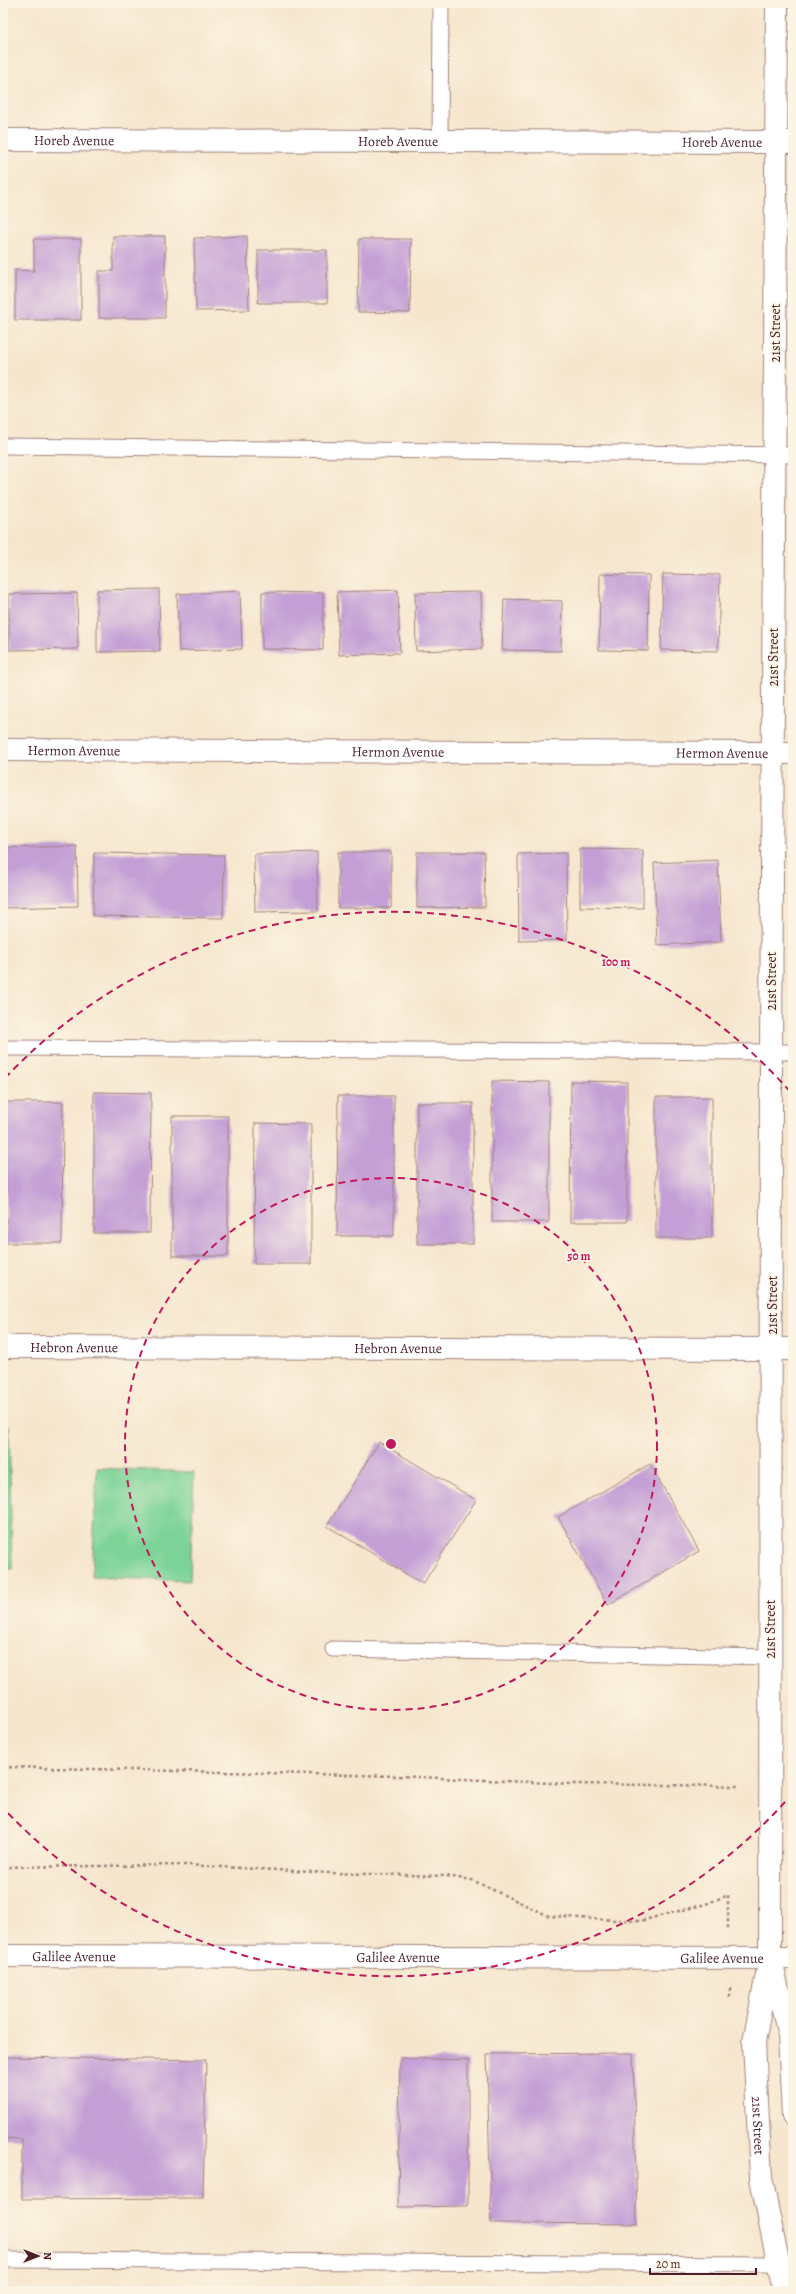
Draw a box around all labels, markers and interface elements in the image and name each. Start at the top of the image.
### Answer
street label: Horeb Avenue [34,131,114,150]
street label: Horeb Avenue [358,131,438,151]
street label: Horeb Avenue [682,132,762,151]
street label: 21st Street [766,303,785,362]
street label: 21st Street [764,627,783,686]
street label: Hermon Avenue [28,741,120,760]
street label: Hermon Avenue [352,742,444,761]
street label: Hermon Avenue [676,743,768,762]
street label: 21st Street [762,951,781,1010]
text: 100 m [602,954,630,970]
text: 50 m [567,1248,591,1264]
street label: 21st Street [763,1275,782,1334]
street label: Hebron Avenue [30,1338,118,1357]
street label: Hebron Avenue [354,1338,442,1358]
centre of rings [384,1437,398,1451]
street label: 21st Street [761,1599,780,1658]
street label: Galilee Avenue [32,1947,116,1966]
street label: Galilee Avenue [356,1947,440,1967]
street label: Galilee Avenue [680,1948,764,1967]
street label: 21st Street [747,2095,769,2156]
north arrow [18,2236,58,2276]
scale bar [650,2250,756,2276]
text: N [40,2252,55,2260]
text: 20 m [656,2256,680,2272]

